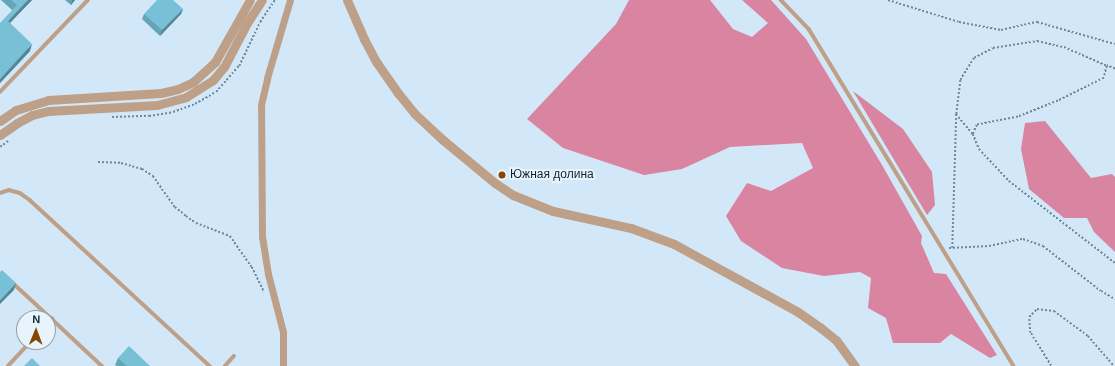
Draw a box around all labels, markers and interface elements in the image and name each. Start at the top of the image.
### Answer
place label: Южная долина [510,168,594,182]
marker: Южная долина [497,170,507,180]
north arrow [16,310,56,350]
text: N [32,313,40,325]

